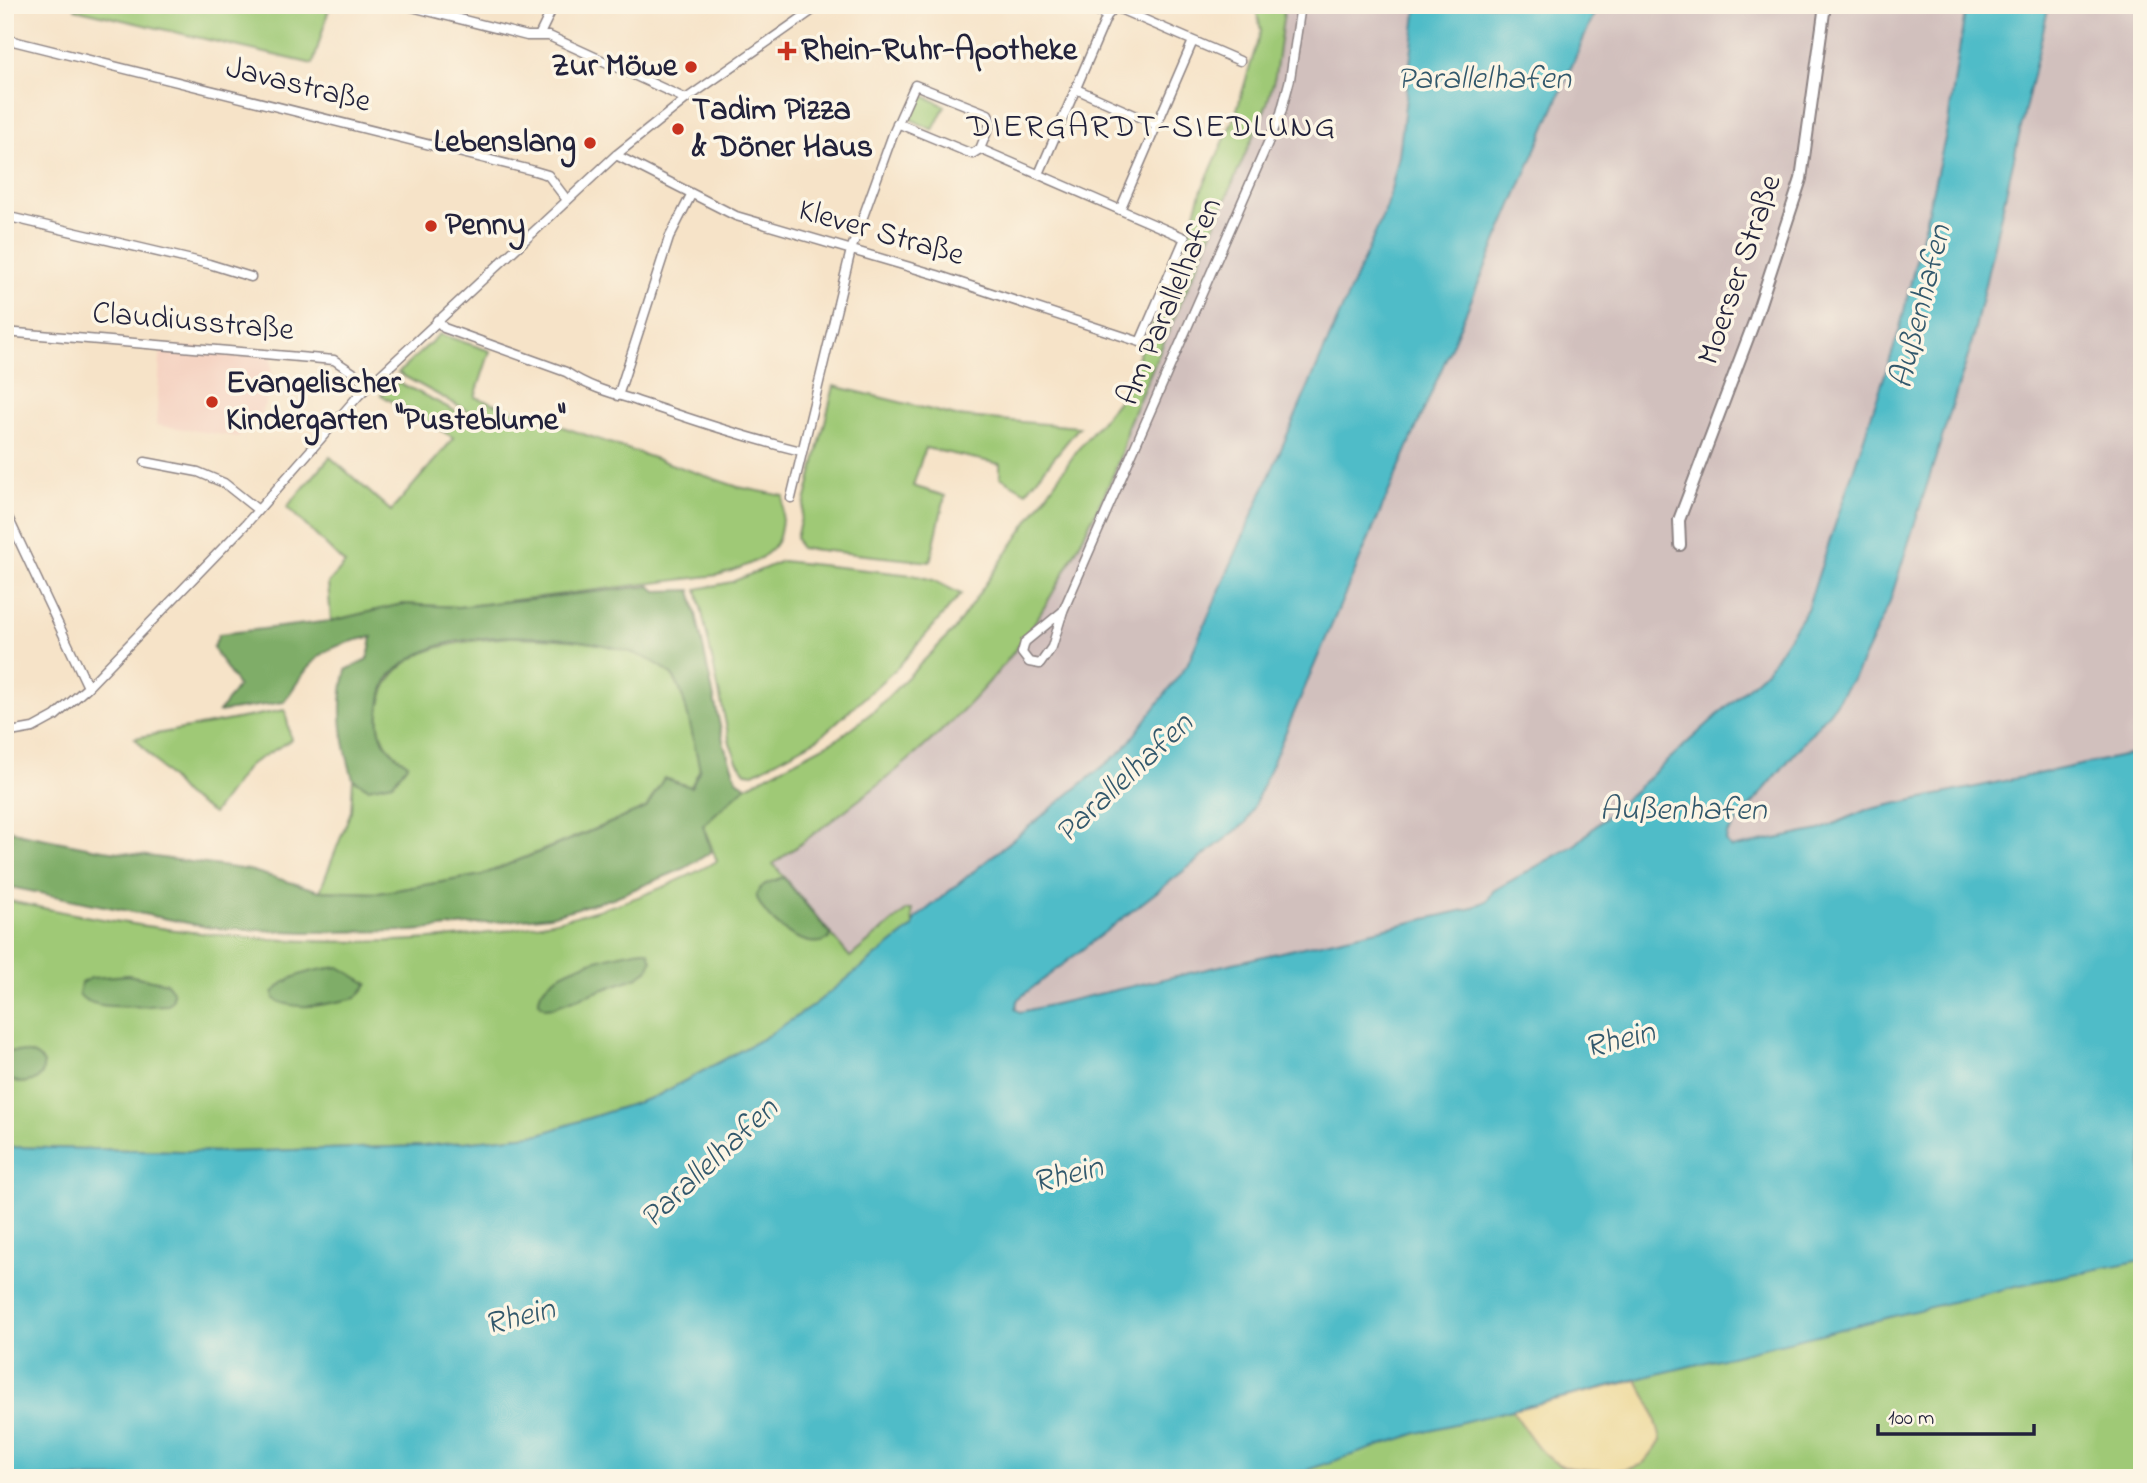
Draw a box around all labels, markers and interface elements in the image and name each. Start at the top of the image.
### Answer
place label: Rhein-Ruhr-Apotheke [801,28,1079,75]
marker: Rhein-Ruhr-Apotheke [779,43,795,59]
place label: Zur Möwe [551,44,679,91]
street label: Javastraße [221,45,376,127]
water label: Parallelhafen [1397,56,1573,104]
marker: Zur Möwe [683,59,699,75]
place label: Tadim Pizza & Döner Haus [691,88,873,172]
district label: DIERGARDT-SIEDLUNG [966,104,1337,152]
place label: Lebenslang [434,120,576,168]
marker: Tadim Pizza & Döner Haus [670,121,686,137]
marker: Lebenslang [582,135,598,151]
street label: Moerser Straße [1686,168,1796,371]
street label: Klever Straße [793,188,970,280]
street label: Am Parallelhafen [1106,191,1236,413]
place label: Penny [445,203,525,251]
marker: Penny [423,218,439,234]
water label: Außenhafen [1878,218,1966,394]
street label: Claudiusstraße [90,291,296,355]
place label: Evangelischer Kindergarten "Pusteblume" [226,361,566,446]
marker: Evangelischer Kindergarten "Pusteblume" [204,394,220,410]
water label: Parallelhafen [1045,701,1206,856]
water label: Außenhafen [1599,787,1768,835]
water label: Rhein [1580,1009,1662,1073]
water label: Parallelhafen [630,1086,791,1241]
water label: Rhein [1028,1144,1110,1208]
water label: Rhein [480,1286,562,1350]
scale bar [1878,1392,2033,1436]
text: 100 m [1888,1404,1934,1434]

